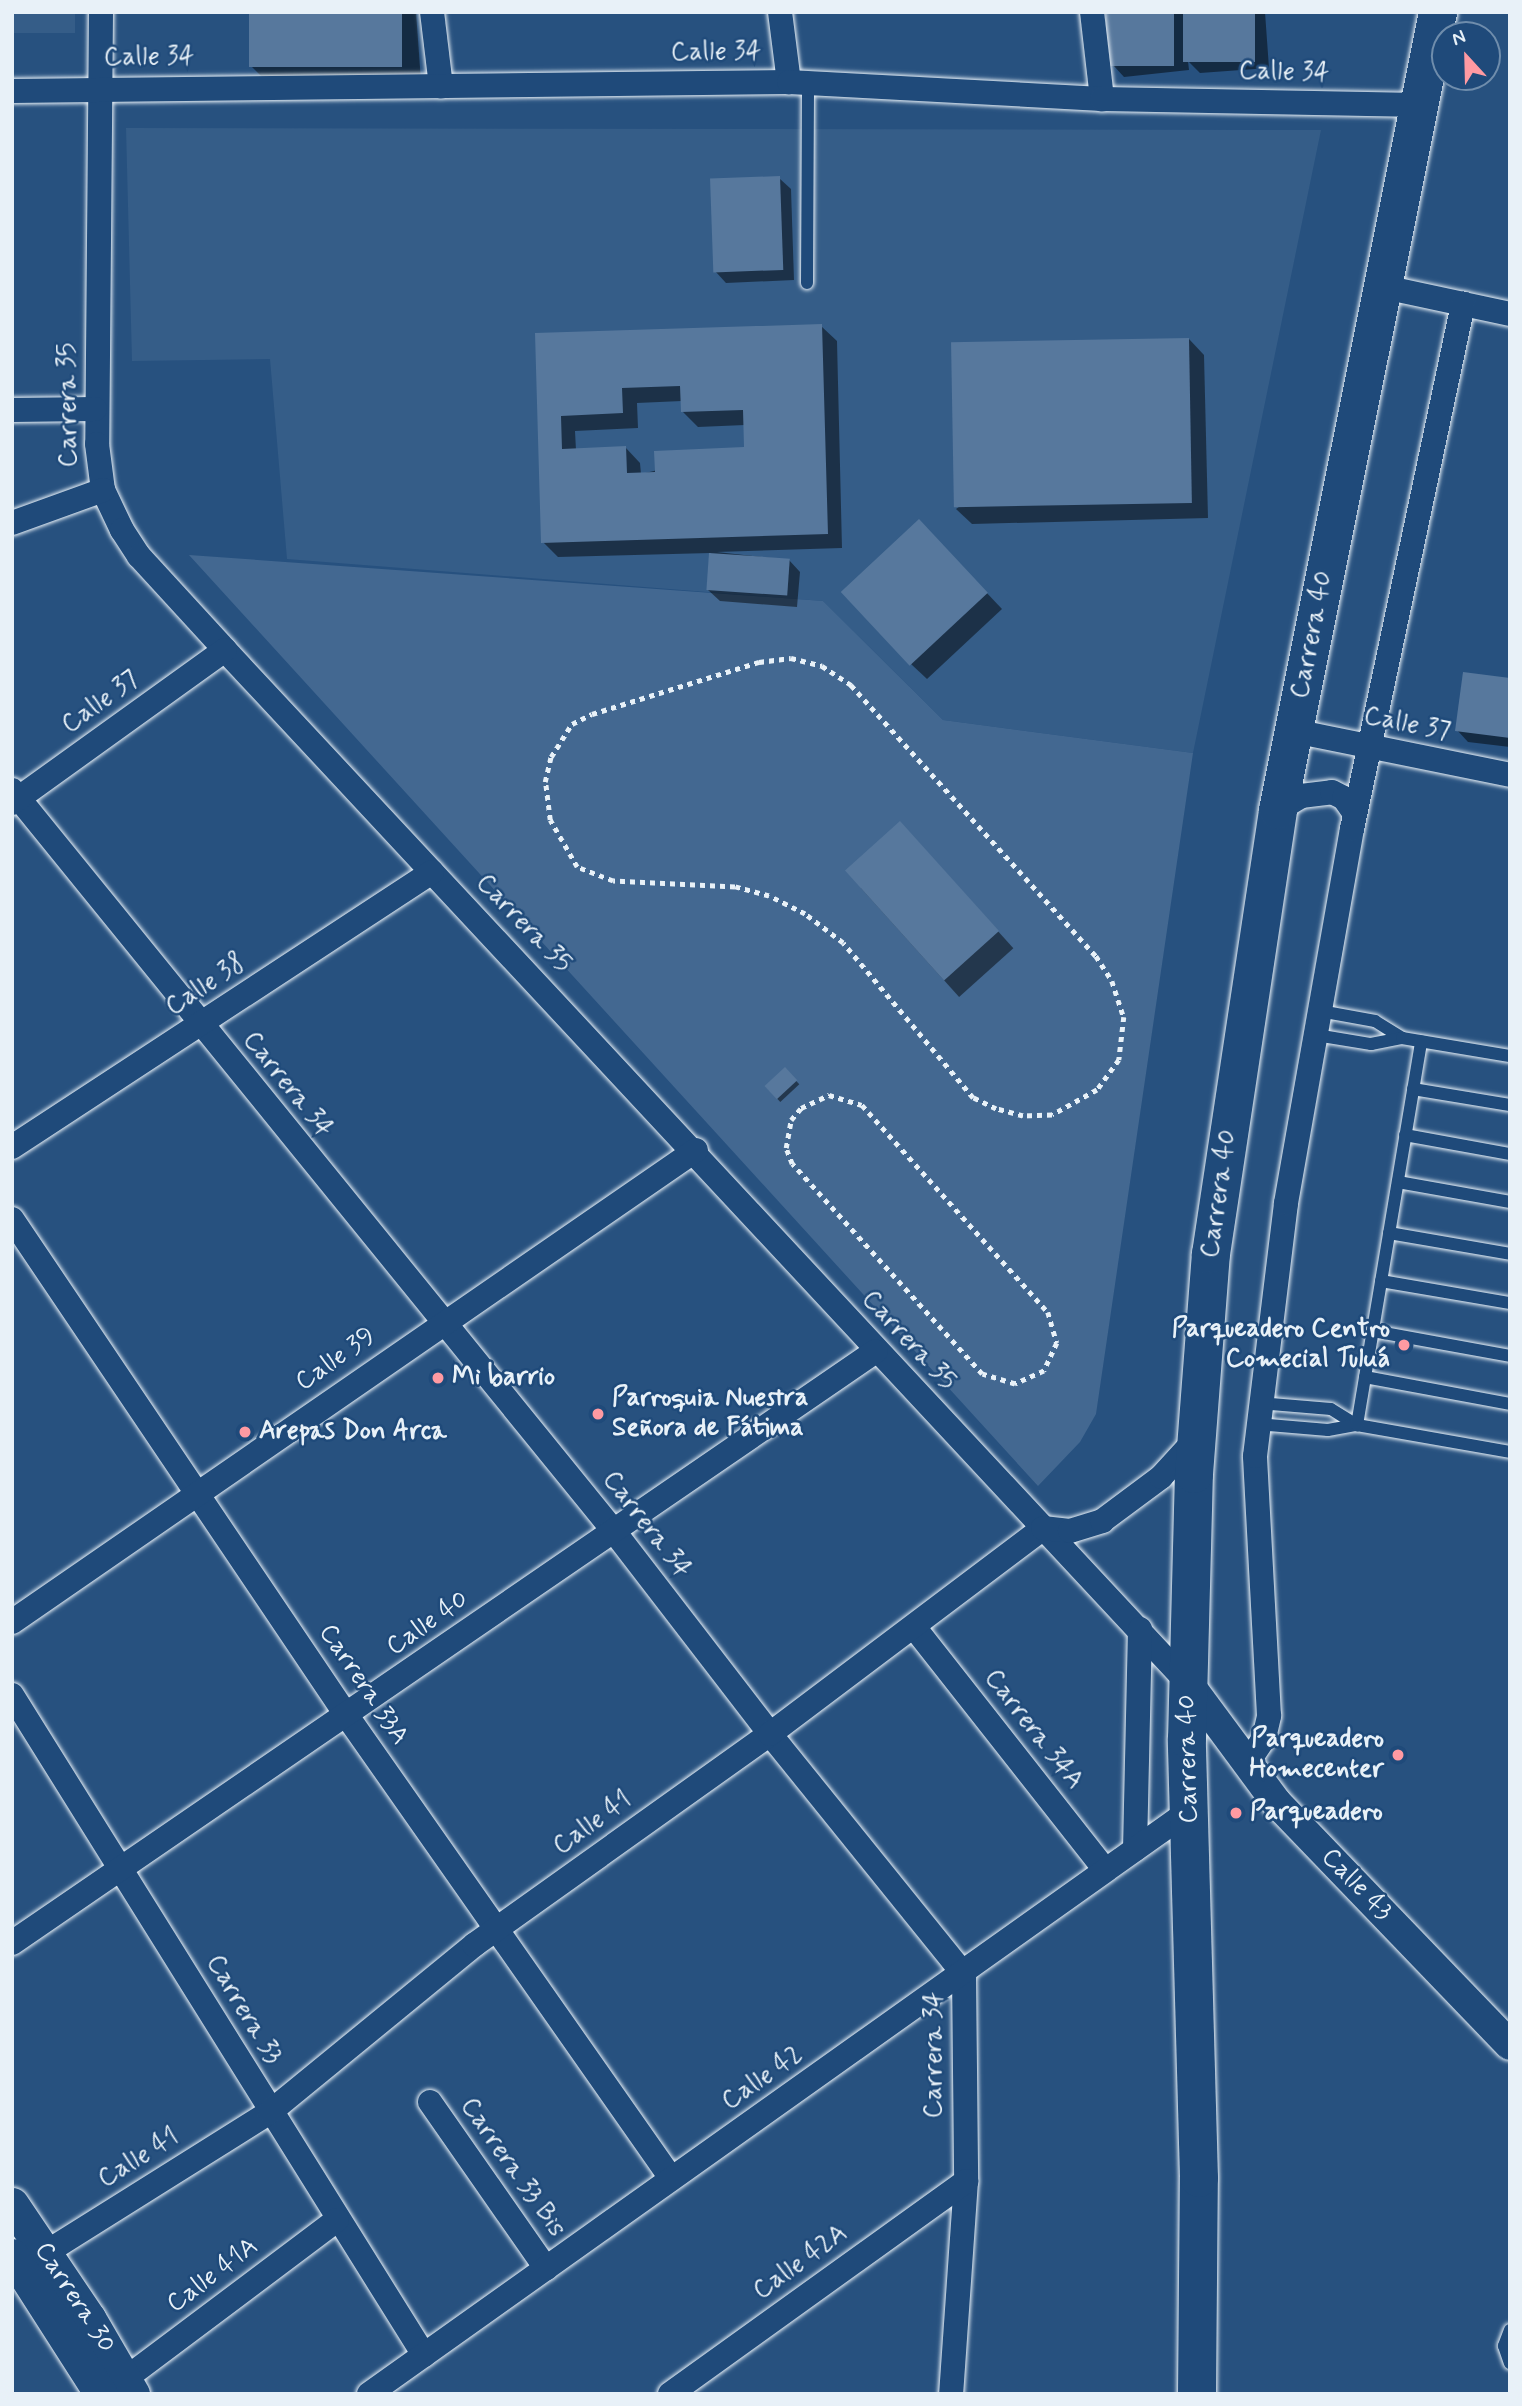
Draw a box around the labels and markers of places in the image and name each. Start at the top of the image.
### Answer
place label: Parqueadero Centro Comecial Tuluá [1172,1314,1390,1376]
marker: Parqueadero Centro Comecial Tuluá [1396,1337,1412,1353]
place label: Mi barrio [452,1362,553,1394]
marker: Mi barrio [430,1370,446,1386]
place label: Parroquia Nuestra Señora de Fátima [612,1383,808,1444]
marker: Parroquia Nuestra Señora de Fátima [590,1406,606,1422]
place label: Arepas Don Arca [259,1416,445,1448]
marker: Arepas Don Arca [237,1424,253,1440]
place label: Parqueadero Homecenter [1249,1724,1384,1786]
marker: Parqueadero Homecenter [1390,1747,1406,1763]
place label: Parqueadero [1250,1797,1383,1829]
marker: Parqueadero [1228,1805,1244,1821]

